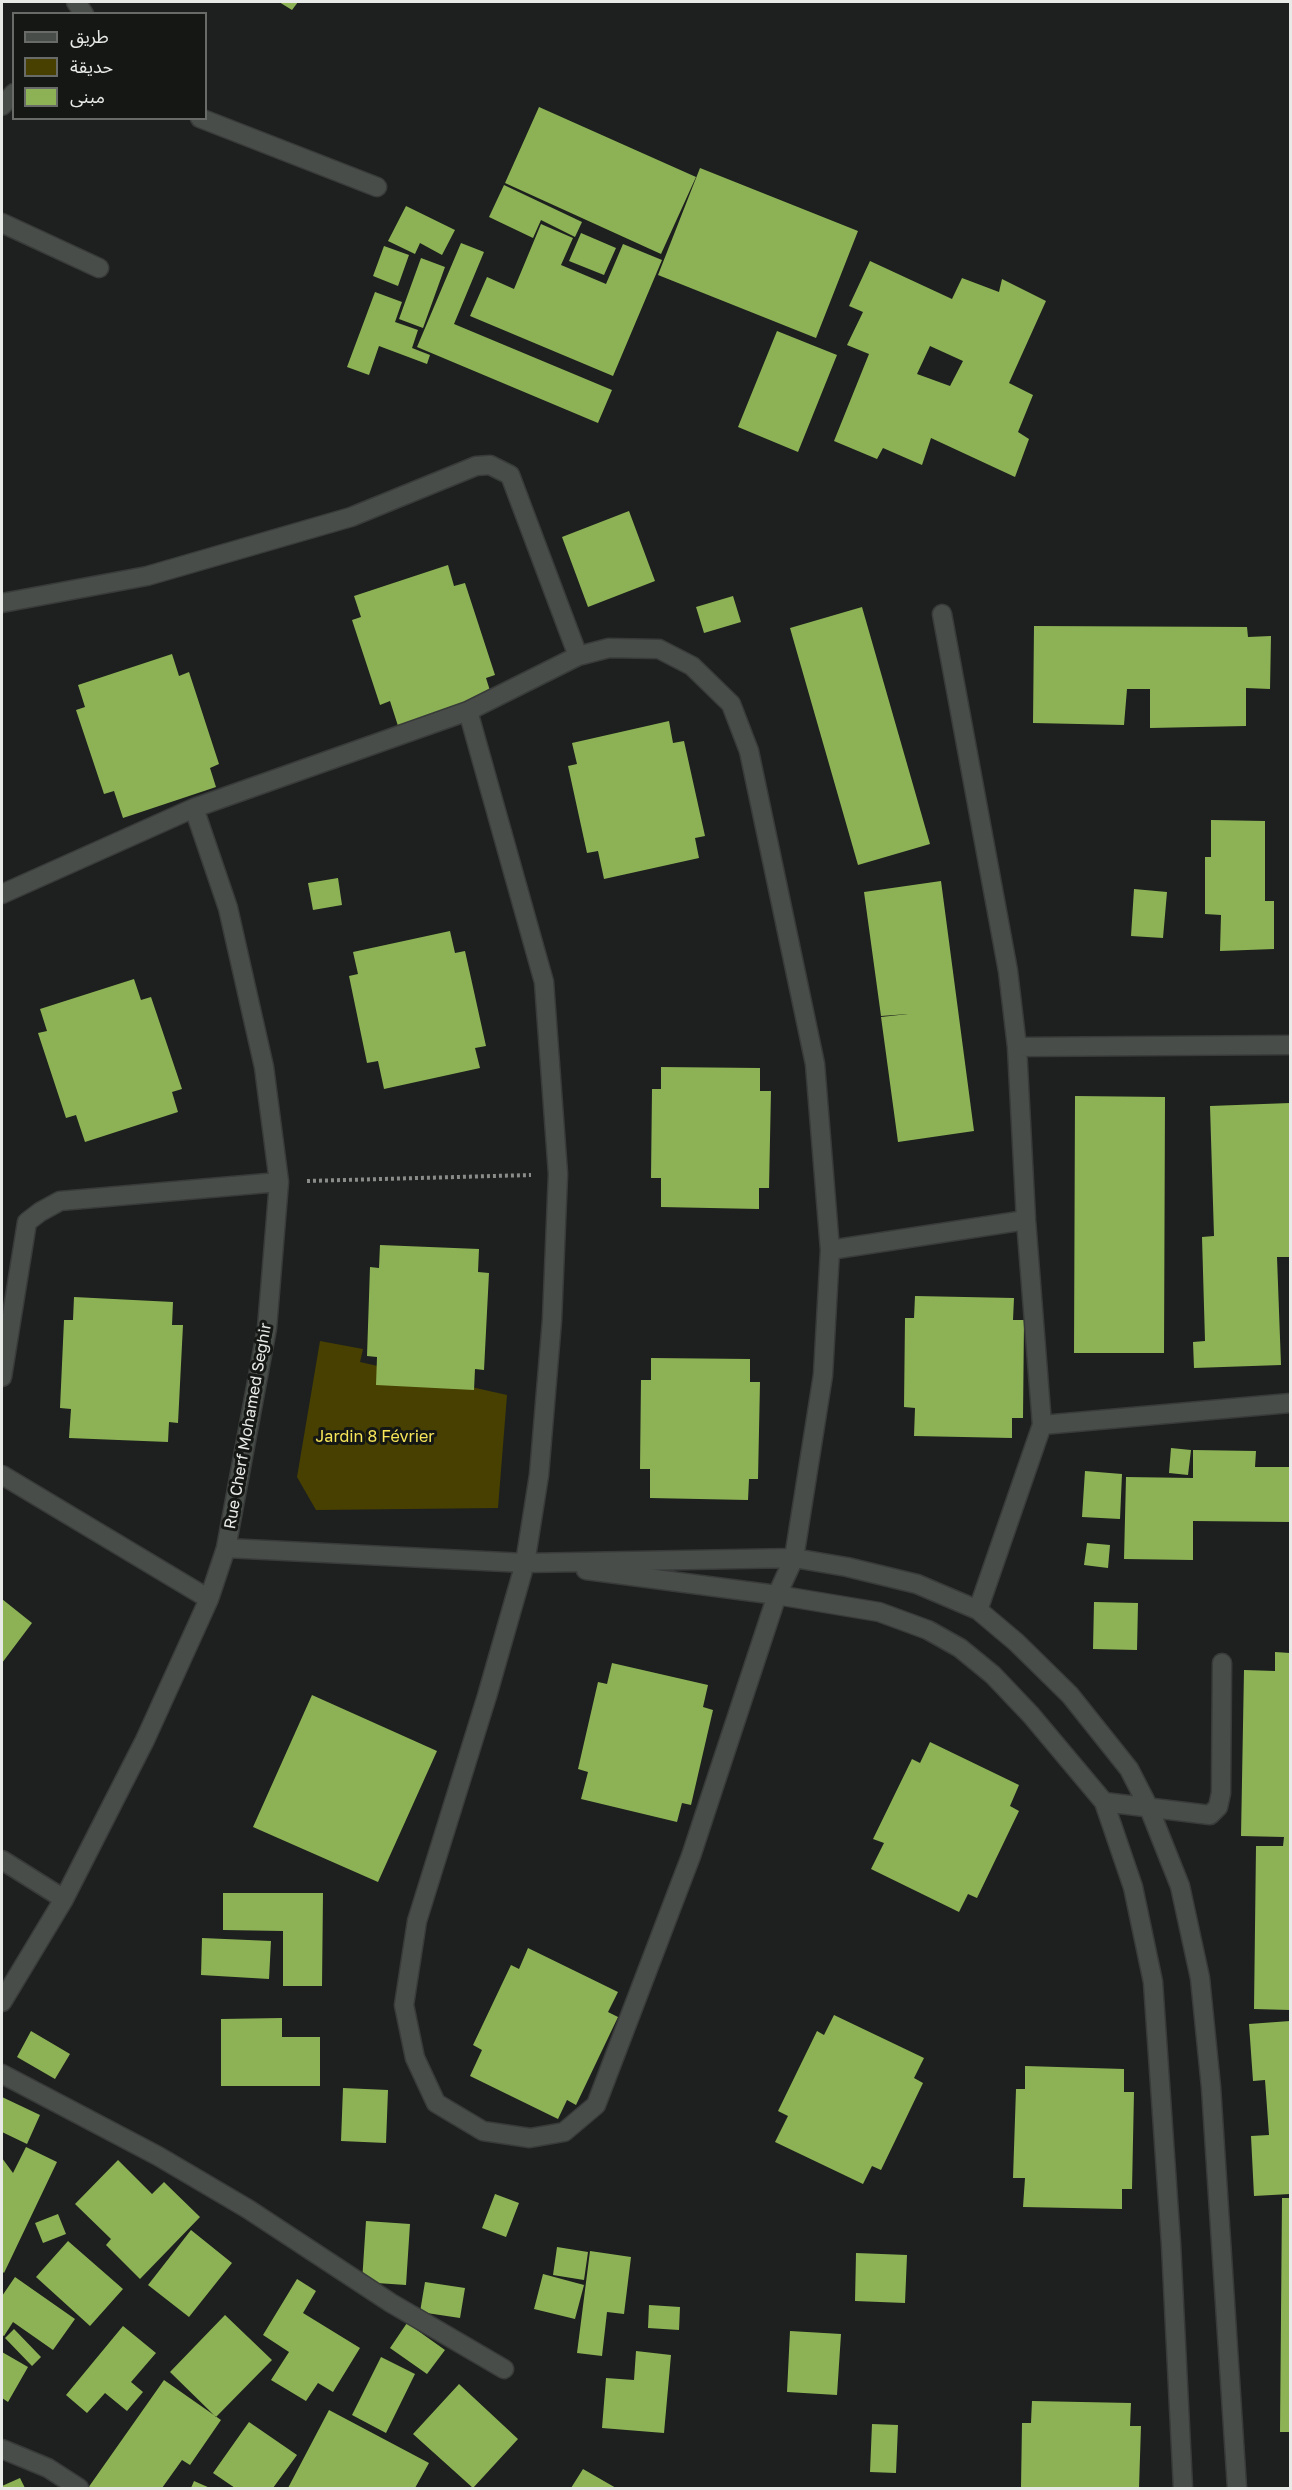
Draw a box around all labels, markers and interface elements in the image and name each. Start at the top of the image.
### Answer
legend [12,12,207,120]
text: طريق [70,25,109,47]
text: حديقة [70,55,113,77]
text: مبنى [70,85,105,107]
street label: Rue Cherf Mohamed Seghir [220,1321,276,1531]
park label: Jardin 8 Février [315,1427,435,1447]

